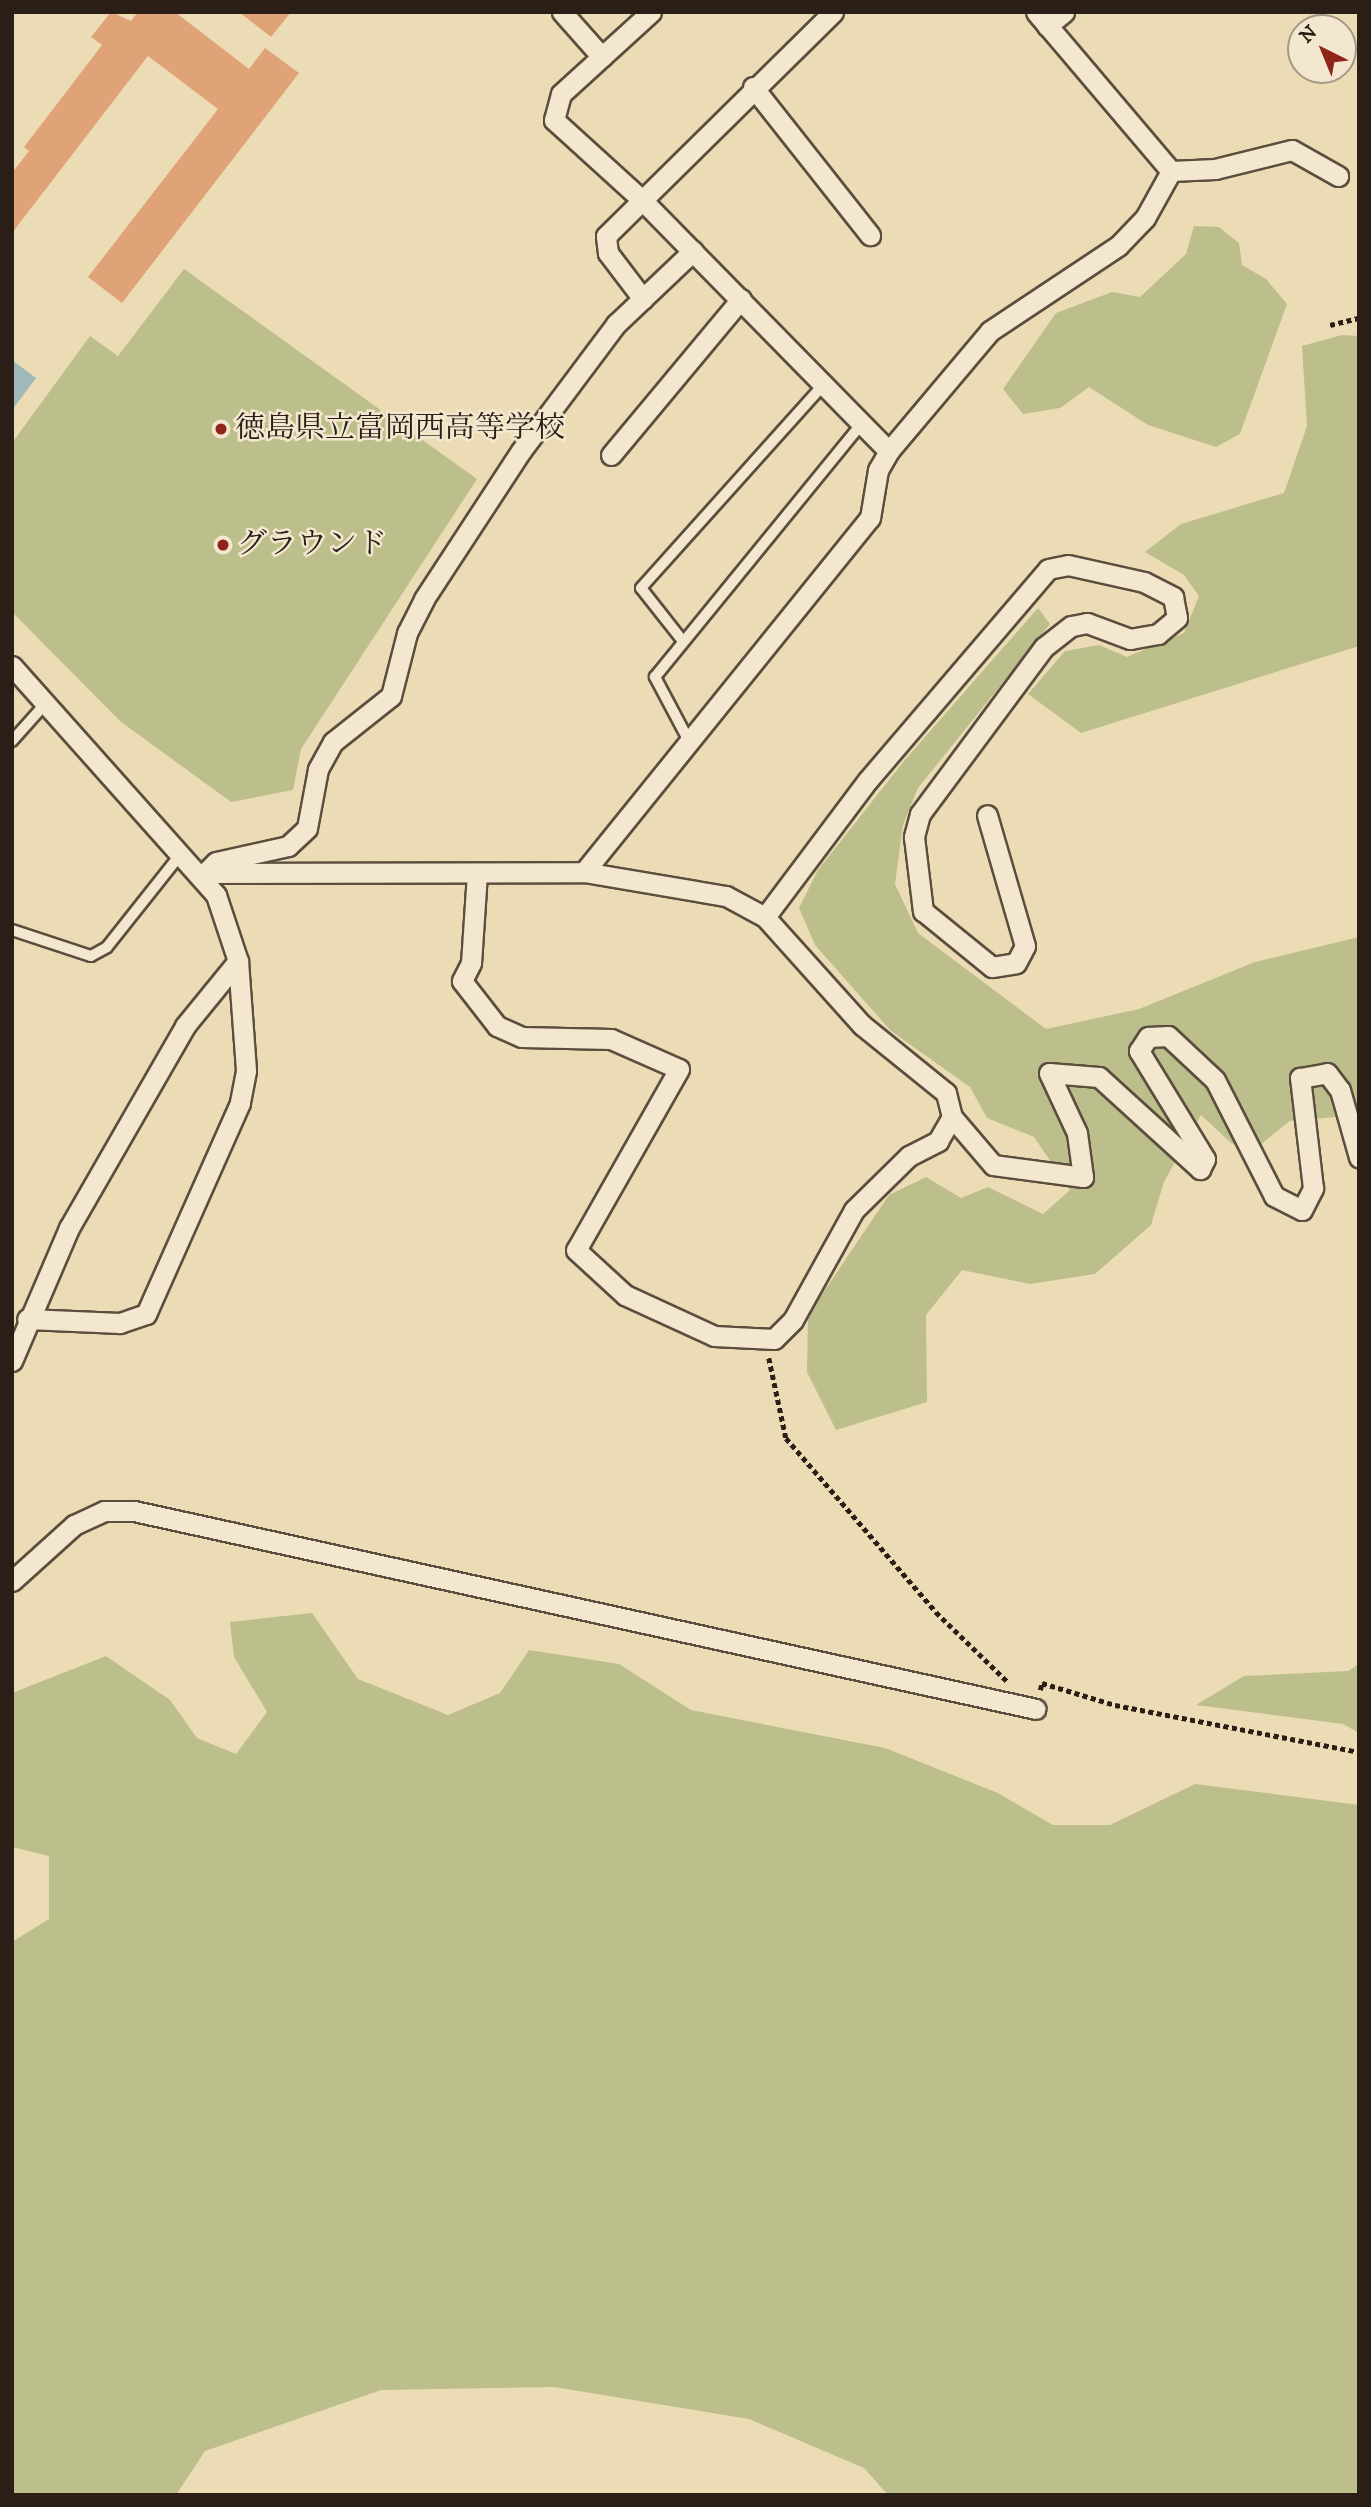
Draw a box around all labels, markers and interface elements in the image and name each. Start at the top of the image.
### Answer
north arrow [1287,14,1357,84]
text: N [1295,21,1322,48]
place label: 徳島県立富岡西高等学校 [235,411,565,447]
marker: 徳島県立富岡西高等学校 [213,421,229,437]
place label: グラウンド [237,527,387,563]
marker: グラウンド [215,537,231,553]

